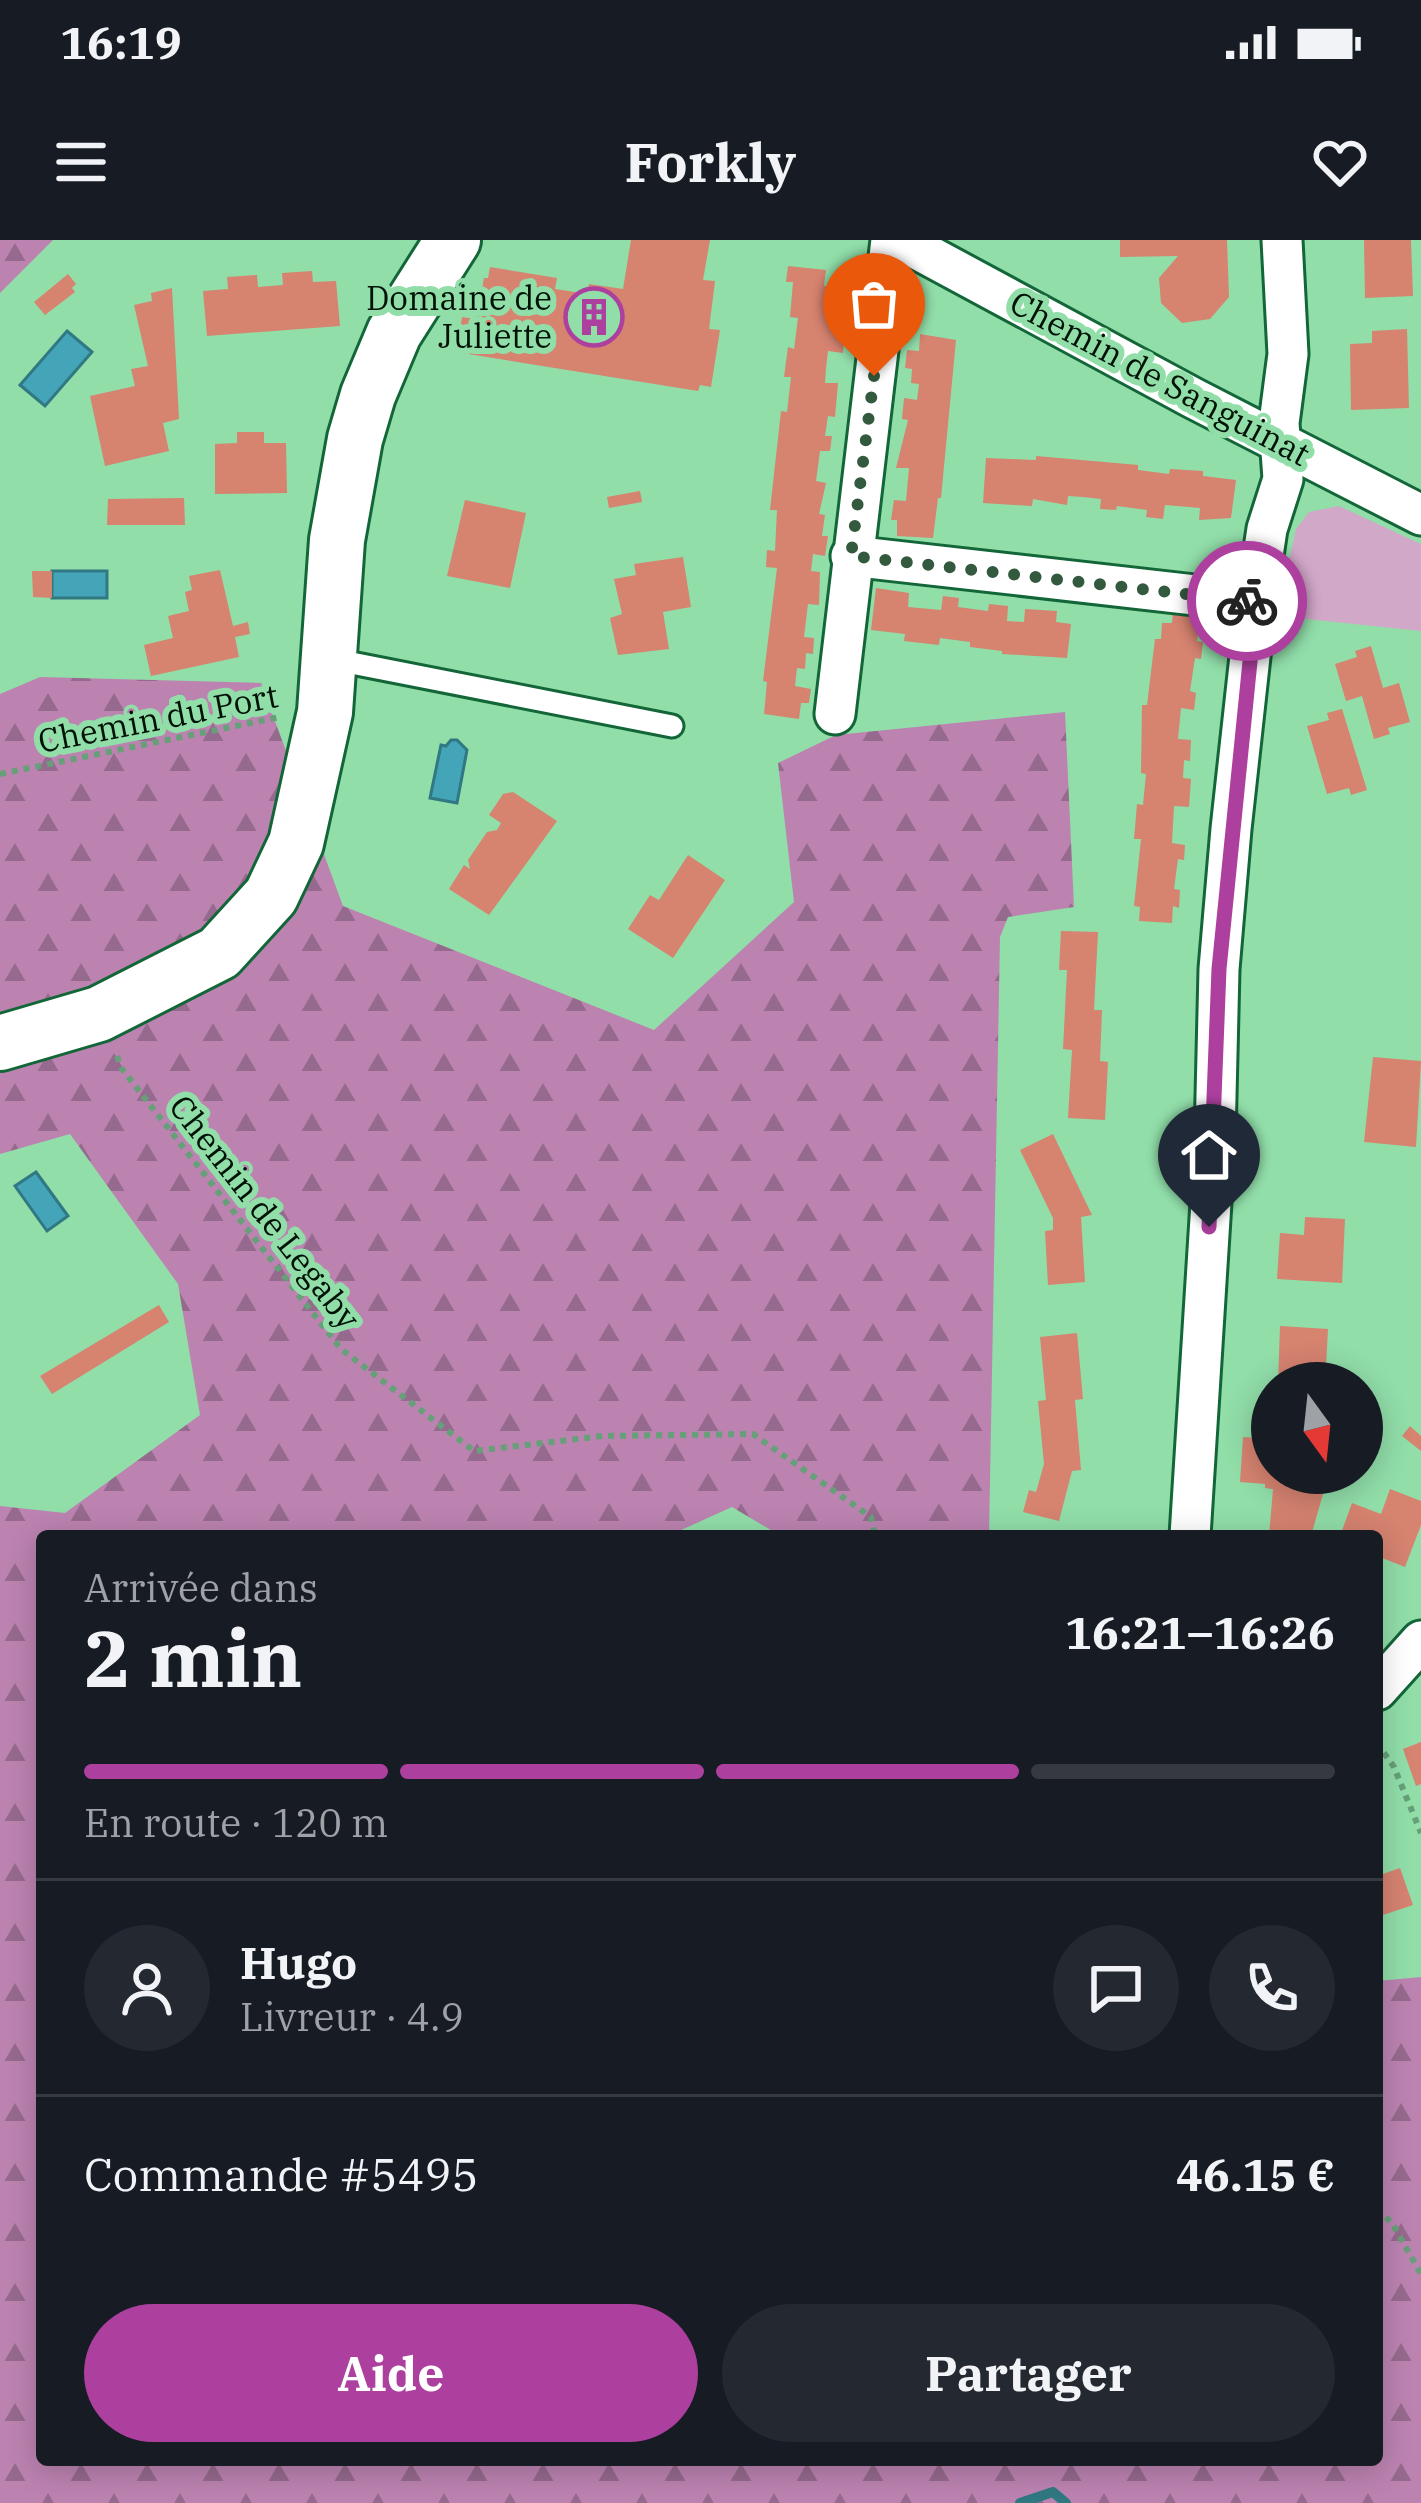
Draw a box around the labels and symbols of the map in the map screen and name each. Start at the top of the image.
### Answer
pin [823,253,925,376]
place label: Domaine de Juliette [366,276,552,357]
street label: Chemin de Sanguinat [1003,280,1318,475]
building icon: Domaine de Juliette [563,286,625,348]
courier [1187,541,1307,661]
street label: Chemin du Port [34,673,282,762]
street label: Chemin de Legaby [160,1086,371,1338]
pin [1158,1104,1260,1227]
north arrow [1251,1362,1383,1494]

